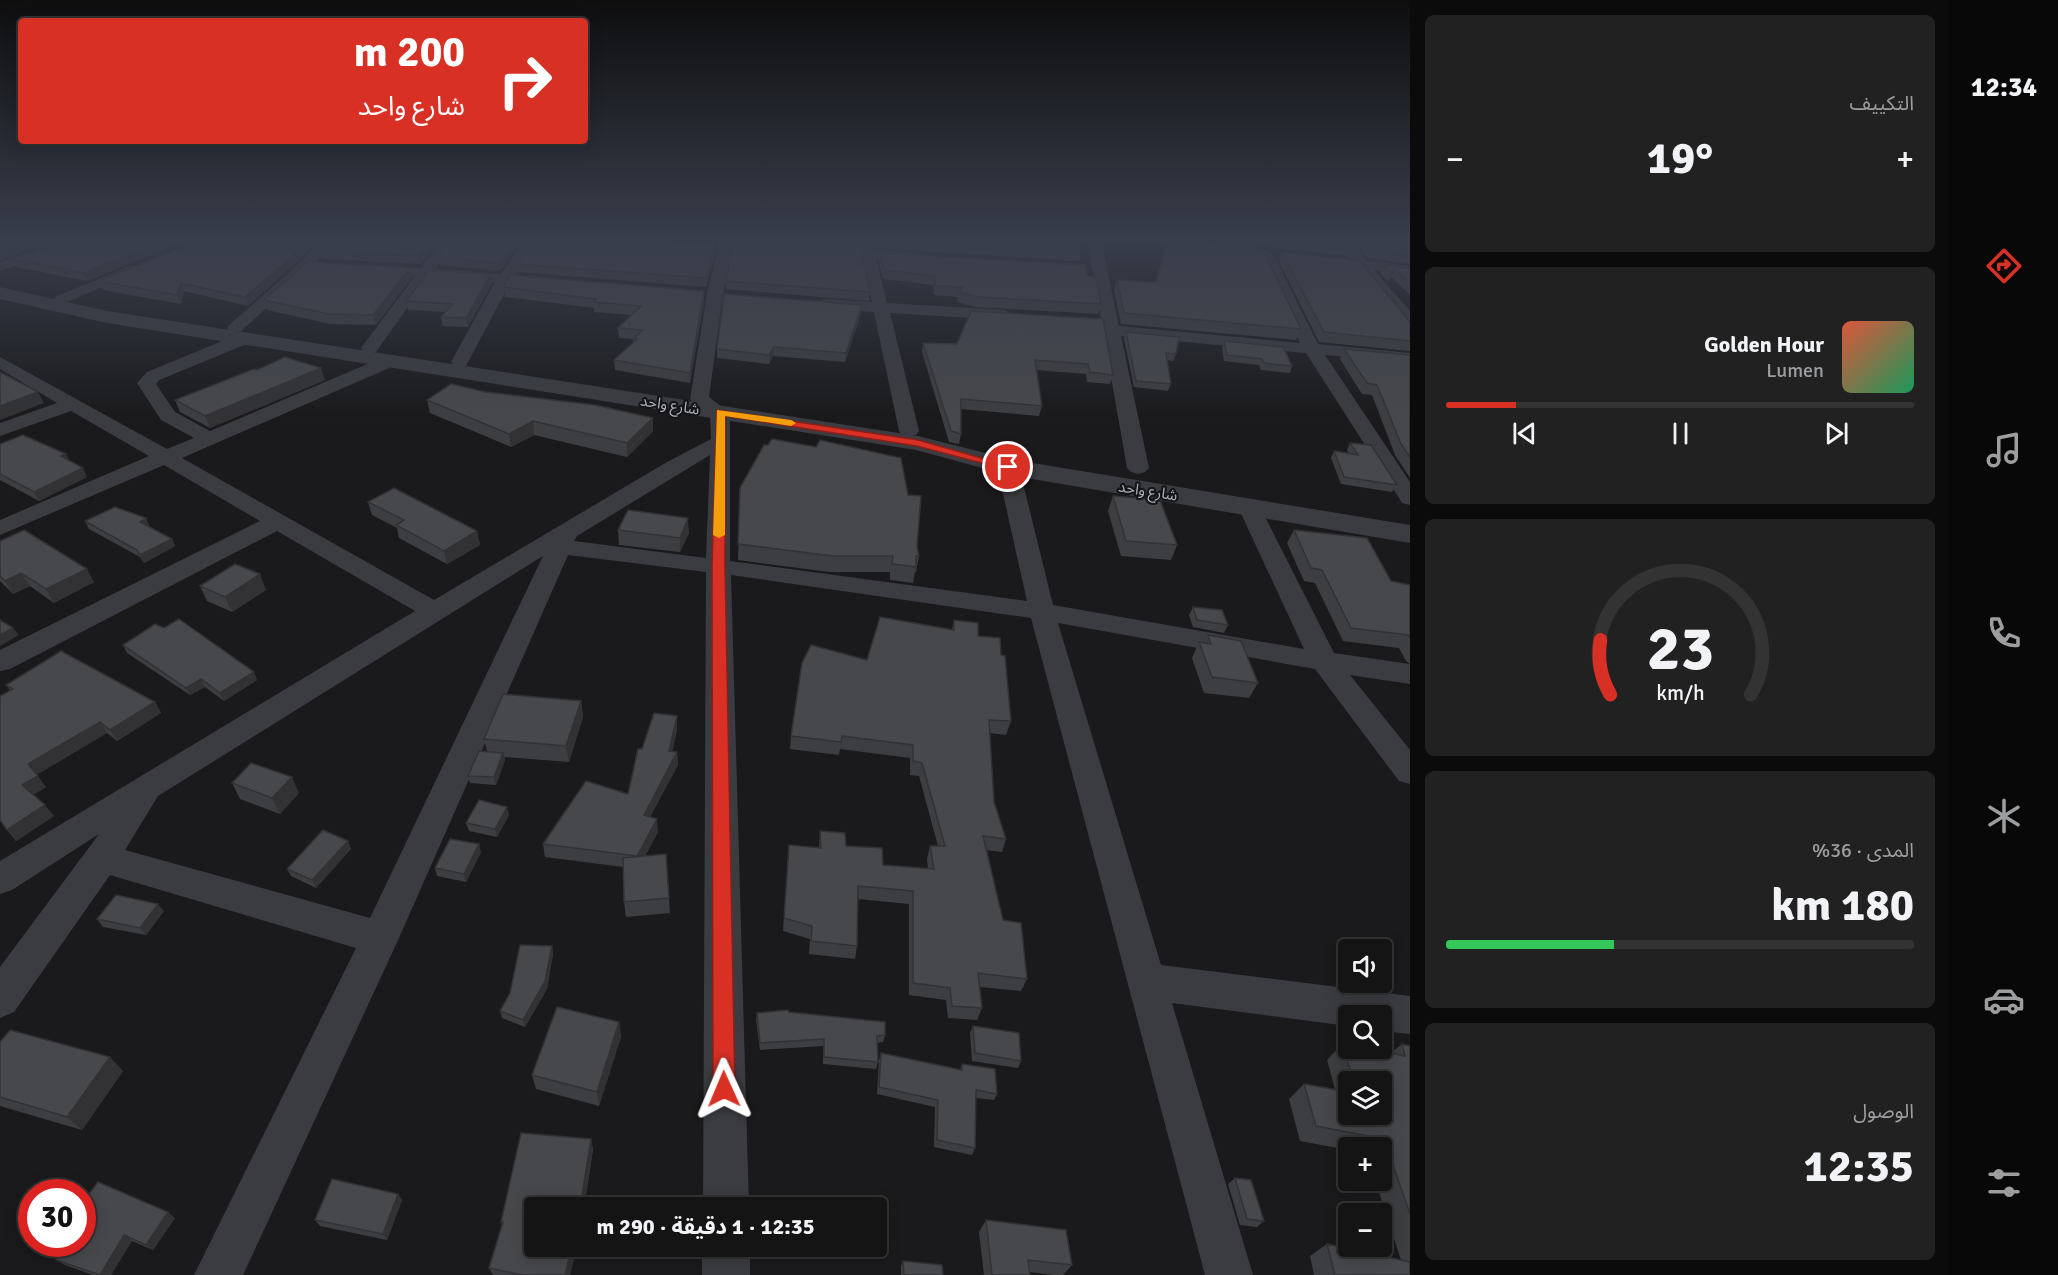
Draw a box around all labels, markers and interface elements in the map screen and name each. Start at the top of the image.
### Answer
text: 200 m [354,27,465,78]
icon: right [486,42,564,120]
text: 12:34 [1971,71,2037,104]
text: شارع واحد [358,90,465,123]
text: التكييف [1850,91,1914,116]
text: 19° [1647,131,1713,186]
text: − [1446,139,1464,180]
text: + [1896,139,1914,180]
icon: directions [1983,245,2025,287]
text: Golden Hour [1704,331,1824,358]
text: Lumen [1766,358,1824,383]
street label: شارع واحد [639,391,701,422]
icon: previous [1508,417,1541,450]
icon: pause [1664,417,1697,450]
icon: next [1820,417,1853,450]
icon: music [1983,429,2025,471]
pin [982,441,1033,492]
icon: arrive [991,450,1024,483]
street label: شارع واحد [1117,477,1179,508]
text: 23 [1646,610,1714,687]
icon: phone [1983,612,2025,654]
text: km/h [1656,680,1704,706]
icon: climate [1983,795,2025,837]
text: المدى · 36% [1812,838,1914,863]
text: 180 km [1771,878,1914,933]
map controls [1338,939,1392,1257]
button: sound [1338,939,1392,993]
icon: car [1983,979,2025,1021]
button: search [1338,1005,1392,1059]
position arrow [692,1057,756,1121]
button: layers [1338,1071,1392,1125]
text: الوصول [1853,1099,1914,1124]
button: + [1338,1137,1392,1191]
text: 12:35 [1804,1139,1914,1194]
icon: filters [1983,1162,2025,1204]
speed limit sign: 30 [18,1179,96,1257]
button: − [1338,1203,1392,1257]
text: 12:35 · 1 دقيقة · 290 m [596,1213,815,1240]

